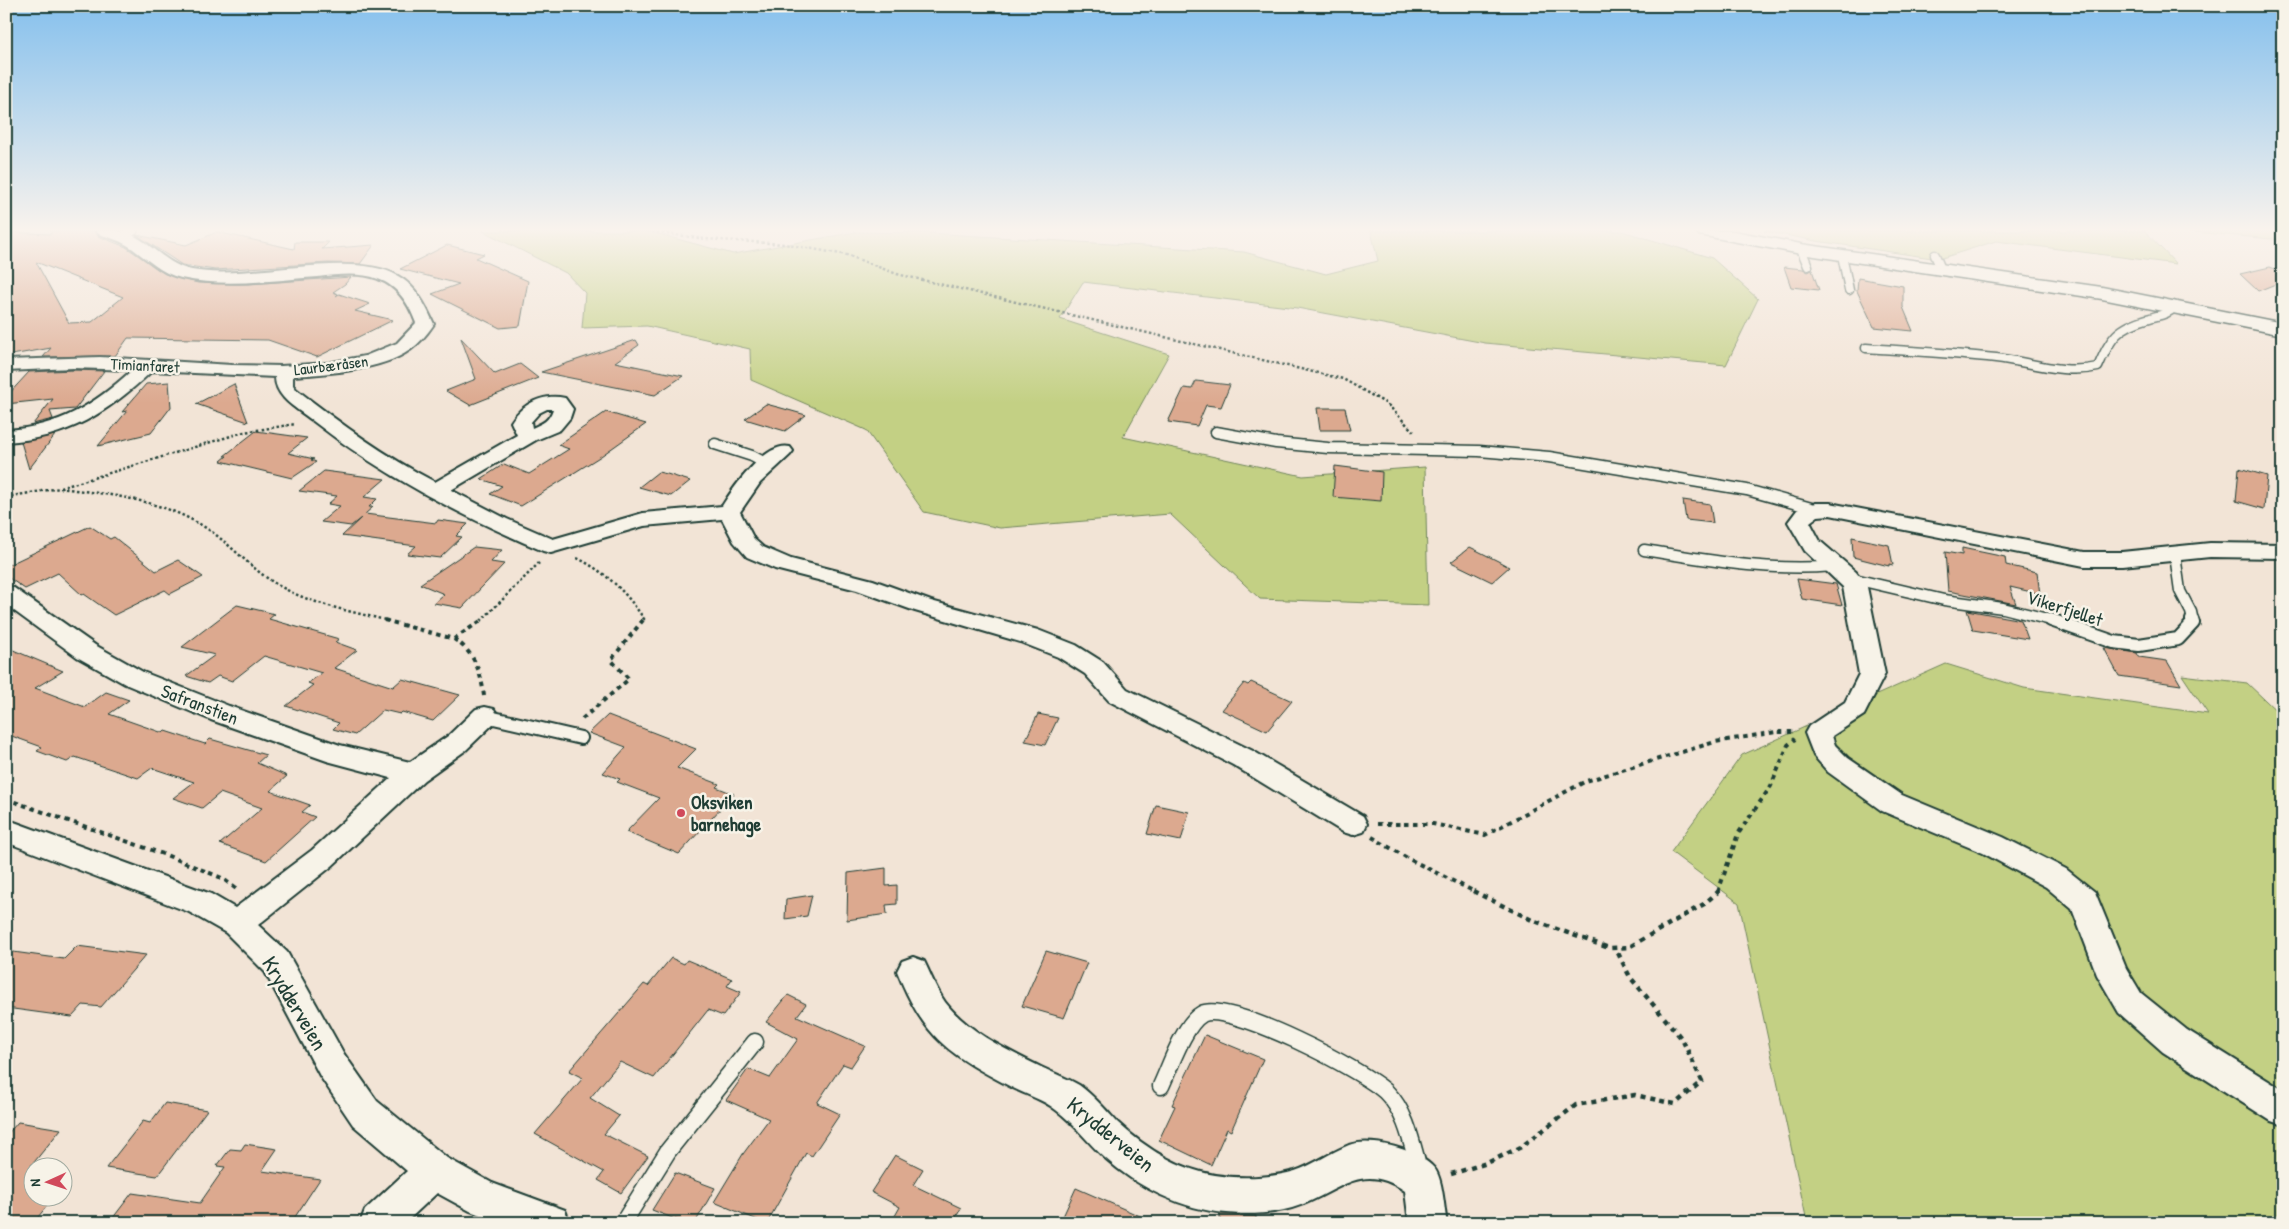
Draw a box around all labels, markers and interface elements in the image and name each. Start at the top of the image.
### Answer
street label: Laurbæråsen [293,350,369,380]
street label: Timianfaret [110,352,181,378]
street label: Vikerfjellet [2023,583,2107,633]
street label: Safranstien [158,677,242,731]
place label: Oksviken barnehage [691,789,762,838]
marker: Oksviken barnehage [675,807,687,819]
street label: Krydderveien [255,950,335,1056]
street label: Krydderveien [1061,1089,1161,1179]
north arrow [22,1156,72,1206]
text: N [25,1178,44,1187]

